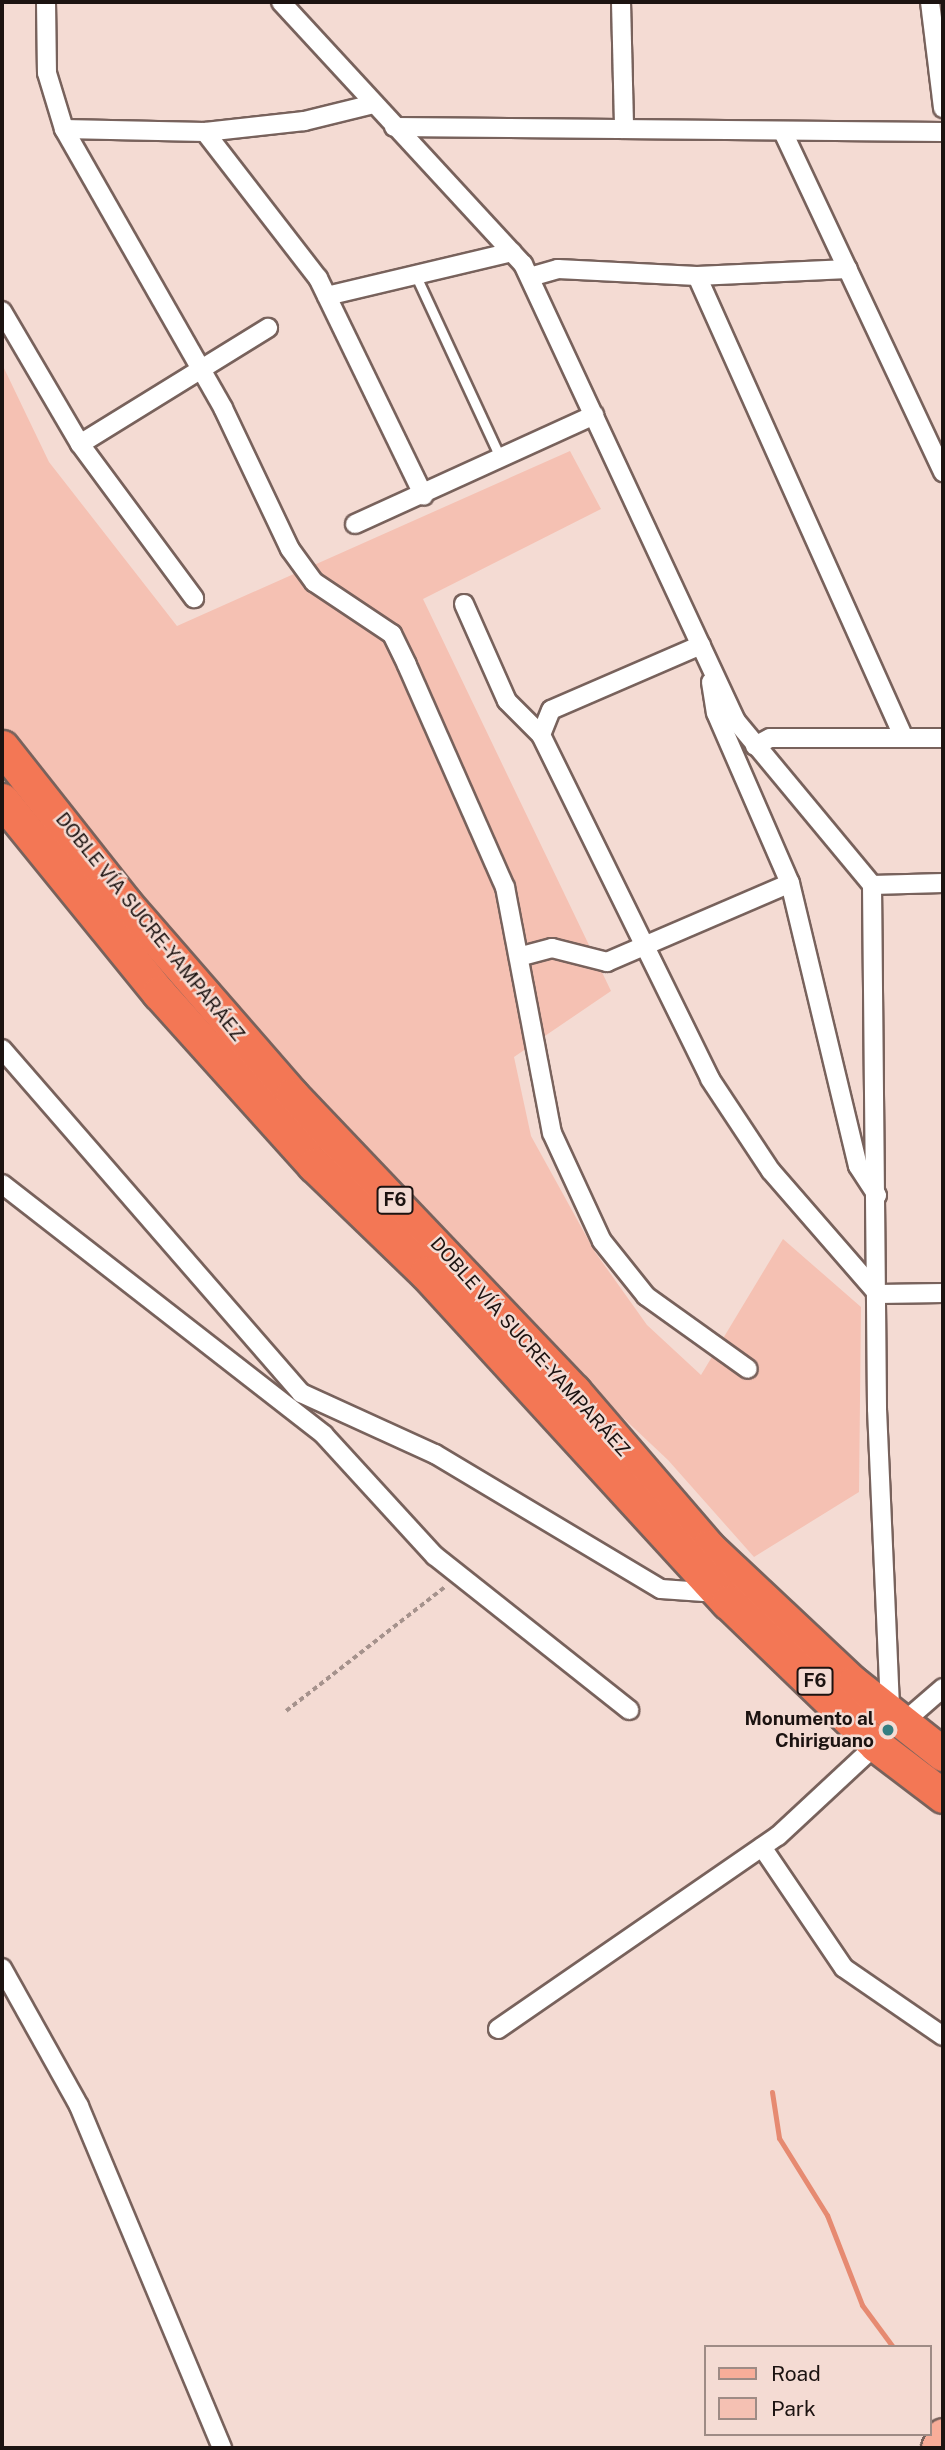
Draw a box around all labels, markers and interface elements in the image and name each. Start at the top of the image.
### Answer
street label: DOBLE VÍA SUCRE-YAMPARÁEZ [51,808,249,1046]
road number: F6 [376,1185,414,1214]
street label: DOBLE VÍA SUCRE-YAMPARÁEZ [425,1232,635,1462]
road number: F6 [796,1666,834,1696]
place label: Monumento al Chiriguano [745,1708,874,1752]
marker: Monumento al Chiriguano [880,1722,896,1738]
legend [704,2345,931,2436]
text: Road [771,2361,821,2386]
text: Park [771,2396,816,2421]

